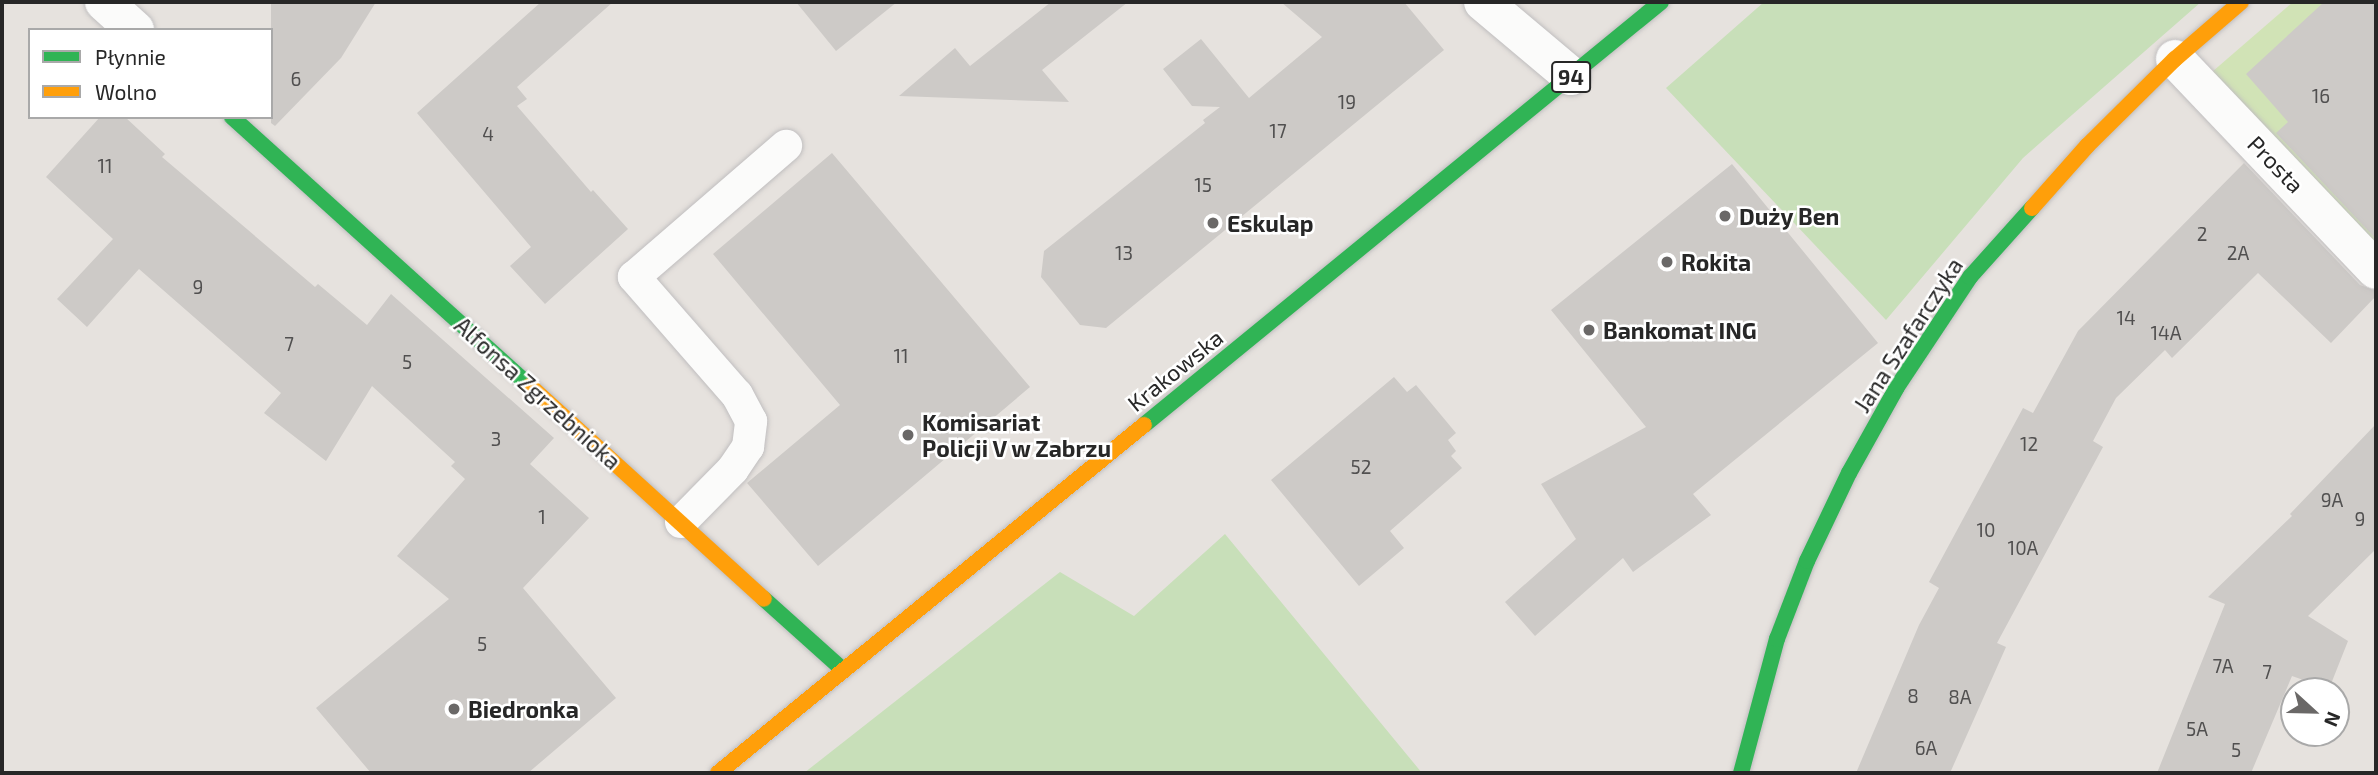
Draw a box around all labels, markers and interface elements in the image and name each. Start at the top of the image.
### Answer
legend [28,28,273,119]
text: Płynnie [95,44,166,69]
road number: 94 [1550,60,1592,94]
house number: 6 [291,68,301,90]
text: Wolno [95,79,157,104]
house number: 16 [2312,85,2330,107]
house number: 19 [1338,91,1356,113]
house number: 17 [1269,120,1287,142]
house number: 4 [482,123,494,145]
street label: Prosta [2242,130,2310,198]
house number: 11 [97,155,113,177]
house number: 15 [1194,174,1212,196]
place label: Duży Ben [1739,202,1840,230]
marker: Duży Ben [1717,208,1733,224]
place label: Eskulap [1227,209,1313,237]
marker: Eskulap [1205,215,1221,231]
house number: 2 [2197,223,2207,245]
house number: 13 [1115,242,1133,264]
house number: 2A [2227,242,2249,264]
place label: Rokita [1681,248,1751,276]
street label: Jana Szafarczyka [1848,253,1968,417]
marker: Rokita [1659,254,1675,270]
house number: 9 [193,276,203,298]
house number: 14 [2116,307,2136,329]
street label: Alfonsa Zgrzebnioka [449,311,627,475]
place label: Bankomat ING [1603,316,1757,344]
marker: Bankomat ING [1581,322,1597,338]
house number: 14A [2150,322,2182,344]
street label: Krakowska [1122,323,1228,417]
house number: 7 [284,333,294,355]
house number: 11 [893,345,909,367]
house number: 5 [402,351,412,373]
place label: Komisariat Policji V w Zabrzu [922,408,1113,462]
marker: Komisariat Policji V w Zabrzu [900,427,916,443]
house number: 3 [491,428,501,450]
house number: 12 [2020,433,2038,455]
house number: 52 [1351,456,1371,478]
house number: 9A [2321,489,2343,511]
house number: 1 [538,506,546,528]
house number: 9 [2355,508,2365,530]
house number: 10 [1976,519,1996,541]
house number: 10A [2008,537,2038,559]
house number: 5 [477,633,487,655]
house number: 7A [2213,655,2233,677]
house number: 7 [2262,661,2272,683]
north arrow [2280,677,2350,747]
house number: 8 [1907,685,1919,707]
house number: 8A [1948,686,1972,708]
place label: Biedronka [468,695,579,723]
marker: Biedronka [446,701,462,717]
text: N [2320,709,2346,730]
house number: 5A [2186,718,2208,740]
house number: 6A [1915,737,1937,759]
house number: 5 [2231,739,2241,761]

